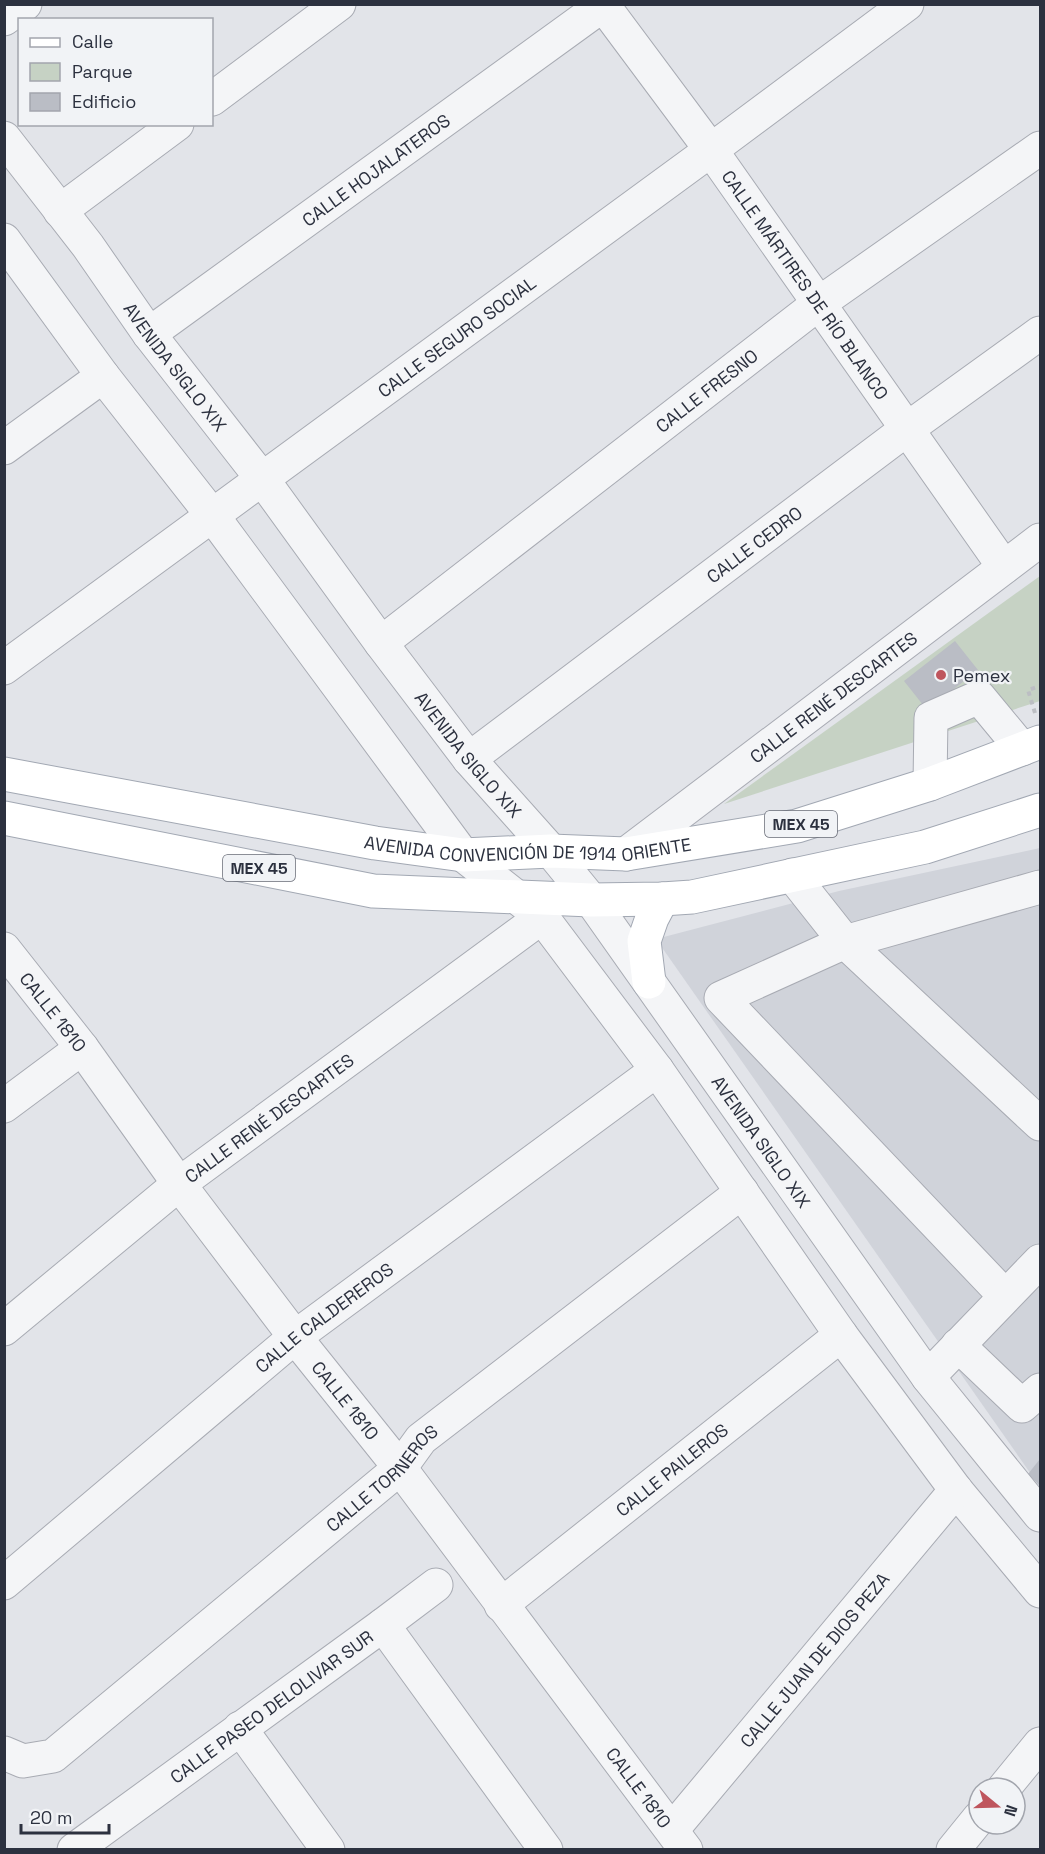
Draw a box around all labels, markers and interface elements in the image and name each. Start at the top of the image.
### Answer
legend [18,18,213,126]
text: Calle [72,30,113,53]
text: Parque [72,60,133,83]
text: Edificio [72,90,136,113]
street label: CALLE HOJALATEROS [297,108,454,231]
street label: CALLE MÁRTIRES DE RÍO BLANCO [717,165,894,404]
street label: CALLE SEGURO SOCIAL [373,271,540,402]
street label: AVENIDA SIGLO XIX [119,298,232,436]
street label: CALLE FRESNO [651,344,762,437]
street label: CALLE CEDRO [702,501,807,588]
street label: CALLE RENÉ DESCARTES [745,626,921,768]
place label: Pemex [953,664,1010,687]
marker: Pemex [934,668,948,682]
street label: AVENIDA SIGLO XIX [410,687,527,822]
road number: MEX 45 [765,811,837,837]
street label: AVENIDA CONVENCIÓN DE 1914 ORIENTE [363,830,693,866]
road number: MEX 45 [223,855,295,881]
street label: CALLE 1810 [15,967,92,1056]
street label: CALLE RENÉ DESCARTES [180,1048,358,1188]
street label: AVENIDA SIGLO XIX [707,1071,816,1212]
street label: CALLE CALDEREROS [250,1257,397,1377]
street label: CALLE 1810 [307,1356,384,1444]
street label: CALLE PAILEROS [611,1418,733,1521]
street label: CALLE TORNEROS [321,1419,442,1536]
street label: CALLE JUAN DE DIOS PEZA [735,1567,894,1752]
street label: CALLE PASEO DELOLIVAR SUR [165,1625,377,1788]
street label: CALLE 1810 [601,1742,677,1832]
north arrow [967,1776,1027,1836]
scale bar [21,1797,110,1835]
text: N [999,1802,1022,1819]
text: 20 m [30,1806,73,1829]

